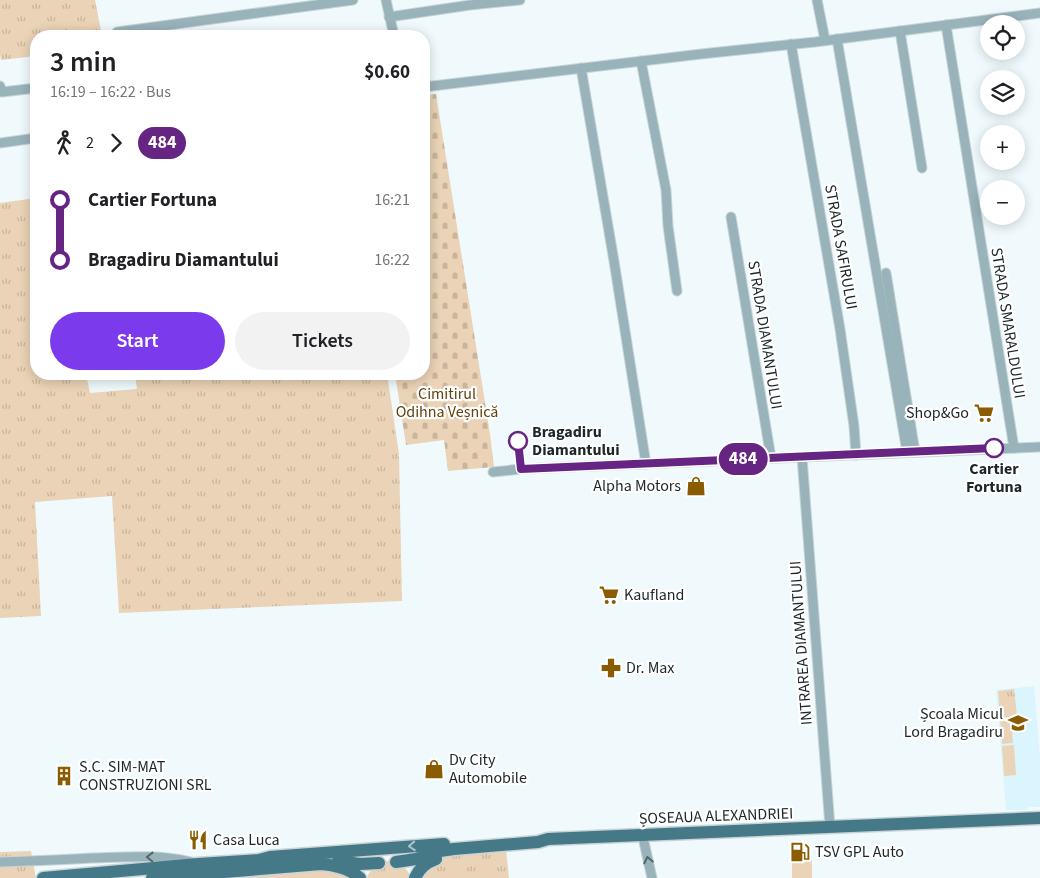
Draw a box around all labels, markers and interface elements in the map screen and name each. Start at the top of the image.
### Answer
map controls [980,15,1025,225]
button: locate [980,15,1025,60]
text: 3 min [50,42,117,82]
text: $0.60 [364,59,410,86]
button: layers [980,70,1025,115]
text: 16:19 – 16:22 · Bus [50,81,171,103]
button: + [980,125,1025,170]
icon: walk [50,129,78,157]
icon: forward [102,129,130,157]
text: 484 [148,130,176,155]
text: 2 [86,132,94,154]
button: − [980,180,1025,225]
street label: STRADA SAFIRULUI [819,183,863,311]
text: Cartier Fortuna [88,187,217,214]
text: 16:21 [374,189,410,211]
street label: STRADA SMARALDULUI [985,246,1031,400]
text: Bragadiru Diamantului [88,247,279,274]
text: 16:22 [374,249,410,271]
street label: STRADA DIAMANTULUI [742,259,788,411]
button: Start [50,312,225,370]
button: Tickets [235,312,410,370]
park label: Cimitirul Odihna Veșnică [396,383,498,423]
place label: Shop&Go [906,402,969,424]
supermarket icon: Shop&Go [973,402,995,424]
place label: Bragadiru Diamantului [532,421,620,461]
marker: Bragadiru Diamantului [508,431,528,451]
marker: Cartier Fortuna [984,438,1004,458]
line badge: 484 [714,443,772,475]
text: 484 [729,446,757,471]
place label: Cartier Fortuna [966,458,1022,498]
place label: Alpha Motors [593,475,681,497]
shop icon: Alpha Motors [685,475,707,497]
street label: INTRAREA DIAMANTULUI [784,560,818,726]
supermarket icon: Kaufland [598,584,620,606]
place label: Kaufland [624,584,684,606]
pharmacy icon: Dr. Max [600,657,622,679]
place label: Dr. Max [626,657,675,679]
place label: Școala Micul Lord Bragadiru [904,703,1003,743]
school or university icon: Școala Micul Lord Bragadiru [1007,712,1029,734]
place label: Dv City Automobile [449,749,527,789]
place label: S.C. SIM-MAT CONSTRUZIONI SRL [79,756,212,796]
shop icon: Dv City Automobile [423,758,445,780]
building icon: S.C. SIM-MAT CONSTRUZIONI SRL [53,765,75,787]
street label: ȘOSEAUA ALEXANDRIEI [638,802,794,830]
restaurant icon: Casa Luca [187,829,209,851]
place label: Casa Luca [213,829,280,851]
one-way arrow [408,841,416,852]
fuel station icon: TSV GPL Auto [789,841,811,863]
place label: TSV GPL Auto [815,841,904,863]
one-way arrow [146,852,154,862]
one-way arrow [643,855,653,864]

